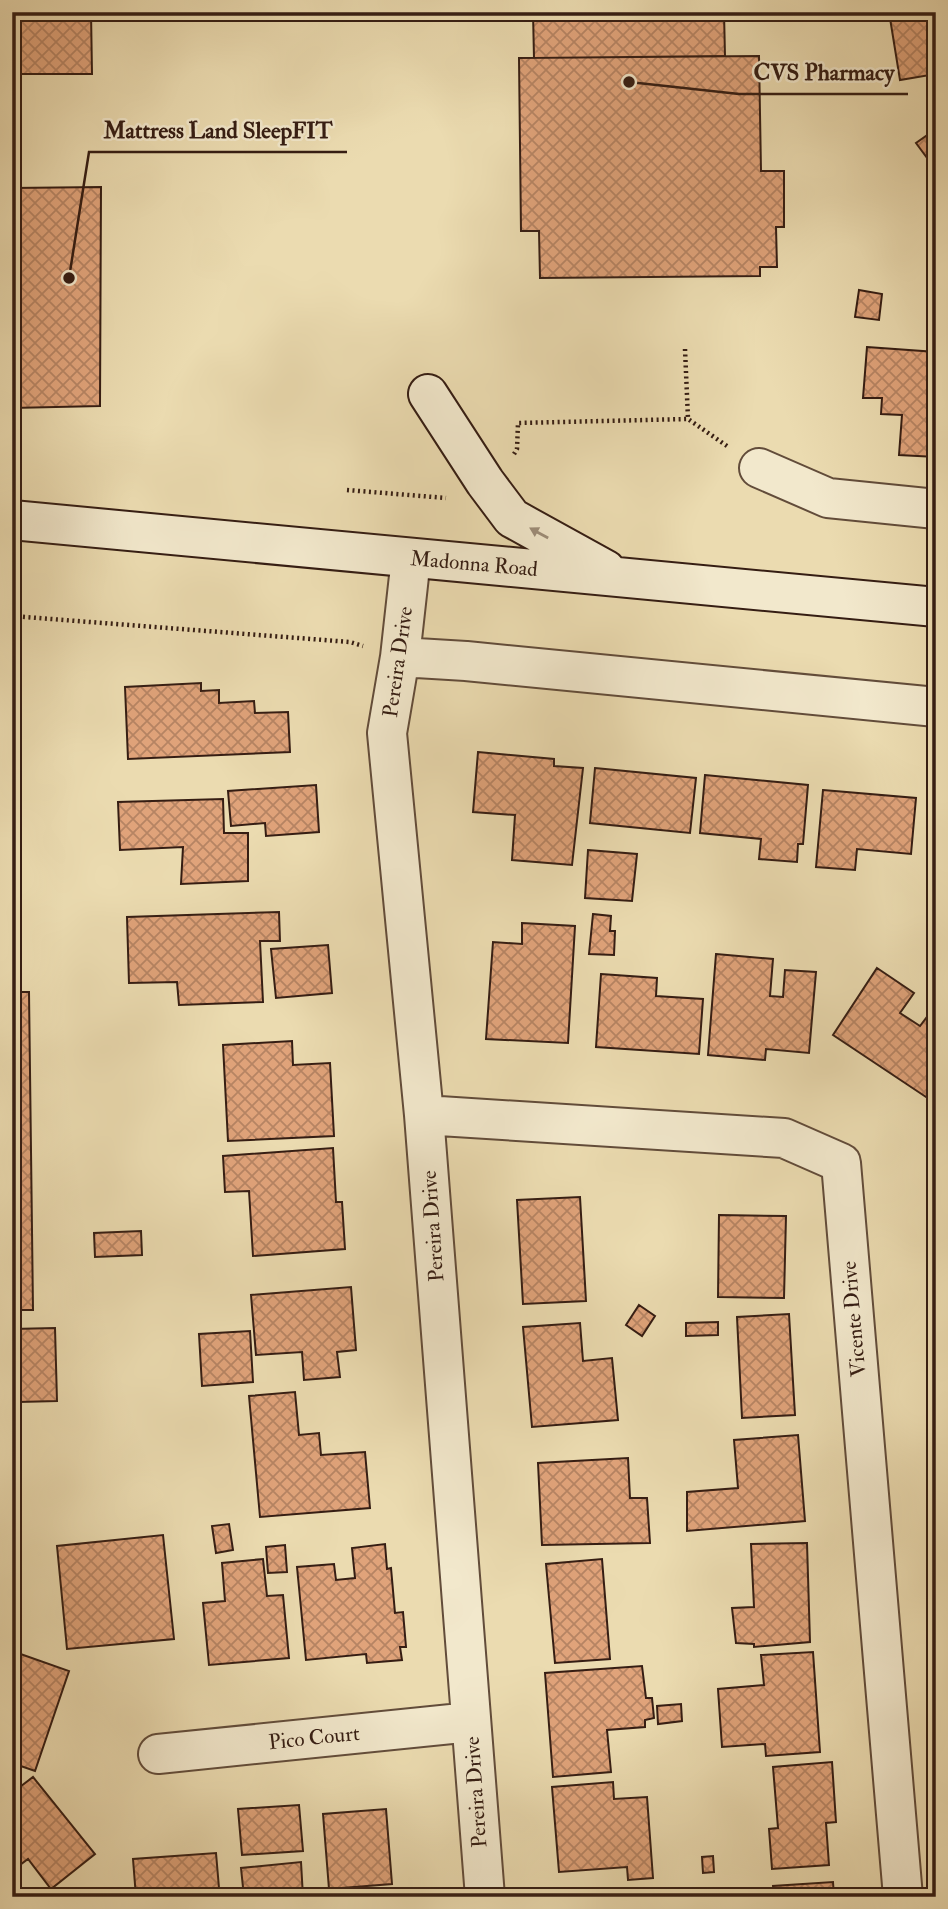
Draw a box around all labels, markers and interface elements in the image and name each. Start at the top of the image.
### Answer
callout: CVS Pharmacy [739,50,908,94]
text: CVS Pharmacy [754,58,895,88]
callout: Mattress Land SleepFIT [89,108,347,152]
text: Mattress Land SleepFIT [102,116,333,146]
one-way arrow [528,527,548,539]
street label: Madonna Road [409,545,540,583]
street label: Pereira Drive [377,605,419,719]
street label: Pereira Drive [416,1169,450,1283]
street label: Vicente Drive [835,1260,873,1378]
street label: Pico Court [267,1720,361,1756]
street label: Pereira Drive [459,1735,493,1849]

